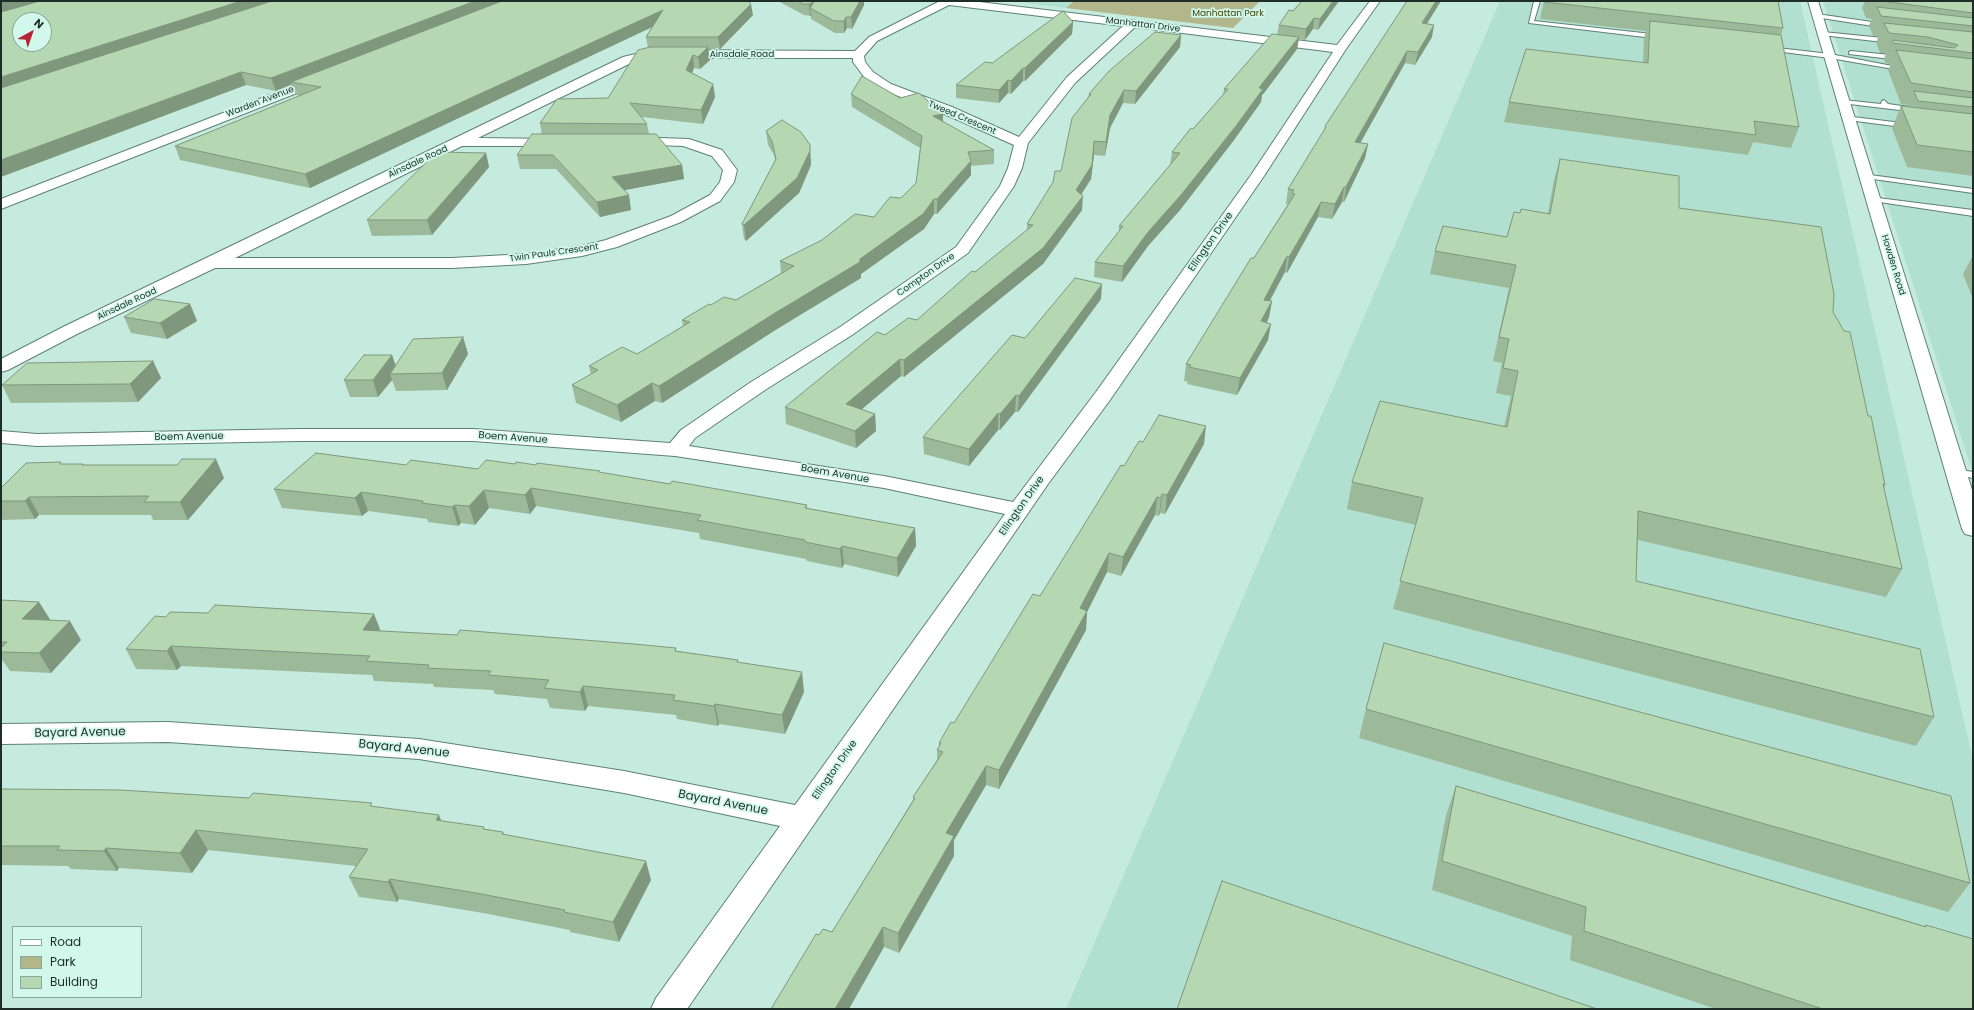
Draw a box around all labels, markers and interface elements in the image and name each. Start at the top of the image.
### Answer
park label: Manhattan Park [1192,9,1264,19]
north arrow [12,12,52,52]
text: N [31,15,47,32]
street label: Manhattan Drive [1105,15,1181,35]
street label: Ainsdale Road [710,50,774,60]
street label: Warden Avenue [225,84,295,120]
street label: Tweed Crescent [926,99,998,137]
street label: Ainsdale Road [386,143,450,181]
street label: Ellington Drive [1186,210,1236,274]
street label: Howden Road [1879,233,1907,297]
street label: Twin Pauls Crescent [509,241,599,265]
street label: Compton Drive [895,251,957,299]
street label: Ainsdale Road [95,285,159,323]
street label: Boem Avenue [154,430,224,444]
street label: Boem Avenue [478,430,548,446]
street label: Boem Avenue [800,462,870,486]
street label: Ellington Drive [997,474,1047,538]
street label: Bayard Avenue [34,725,126,741]
street label: Bayard Avenue [358,737,450,761]
street label: Ellington Drive [810,738,860,802]
street label: Bayard Avenue [677,787,769,819]
legend [12,926,142,998]
text: Road [50,933,81,950]
text: Park [50,953,76,970]
text: Building [50,973,98,990]

